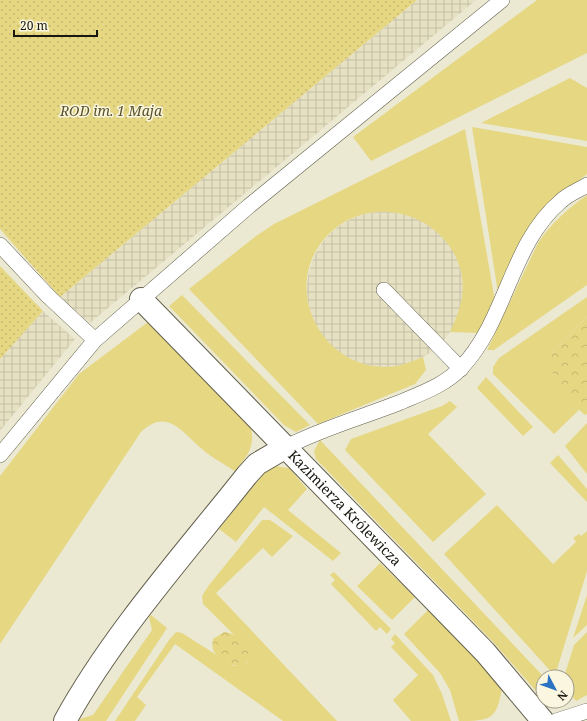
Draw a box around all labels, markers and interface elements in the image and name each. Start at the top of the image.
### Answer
scale bar [14,12,97,38]
text: 20 m [20,17,48,34]
park label: ROD im. 1 Maja [59,101,163,120]
street label: Kazimierza Królewicza [284,446,406,570]
north arrow [535,669,575,709]
text: N [554,688,571,704]

